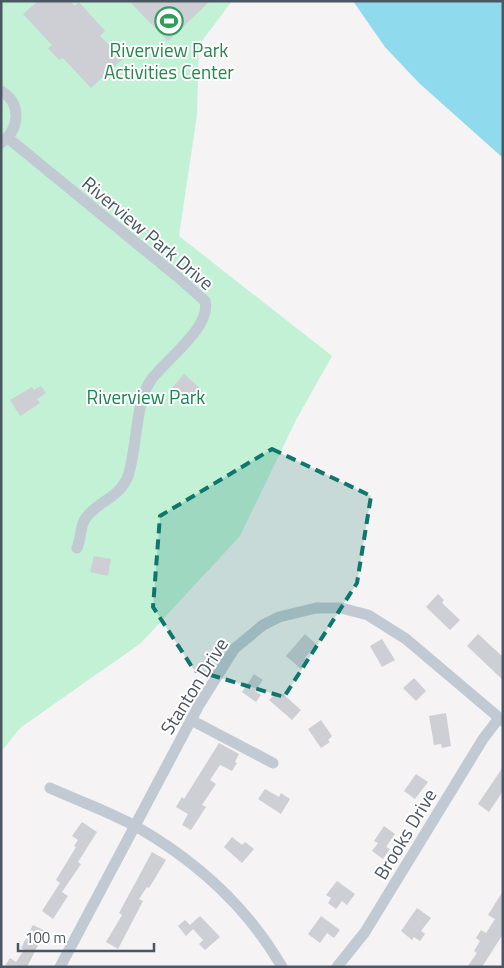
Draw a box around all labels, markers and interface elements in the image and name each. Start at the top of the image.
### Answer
sports icon: Riverview Park Activities Center [154,6,184,36]
place label: Riverview Park Activities Center [104,35,234,86]
street label: Riverview Park Drive [76,169,221,297]
park label: Riverview Park [87,382,205,411]
street label: Stanton Drive [152,632,235,740]
street label: Brooks Drive [366,783,443,885]
scale bar [18,920,154,952]
text: 100 m [25,926,66,949]

